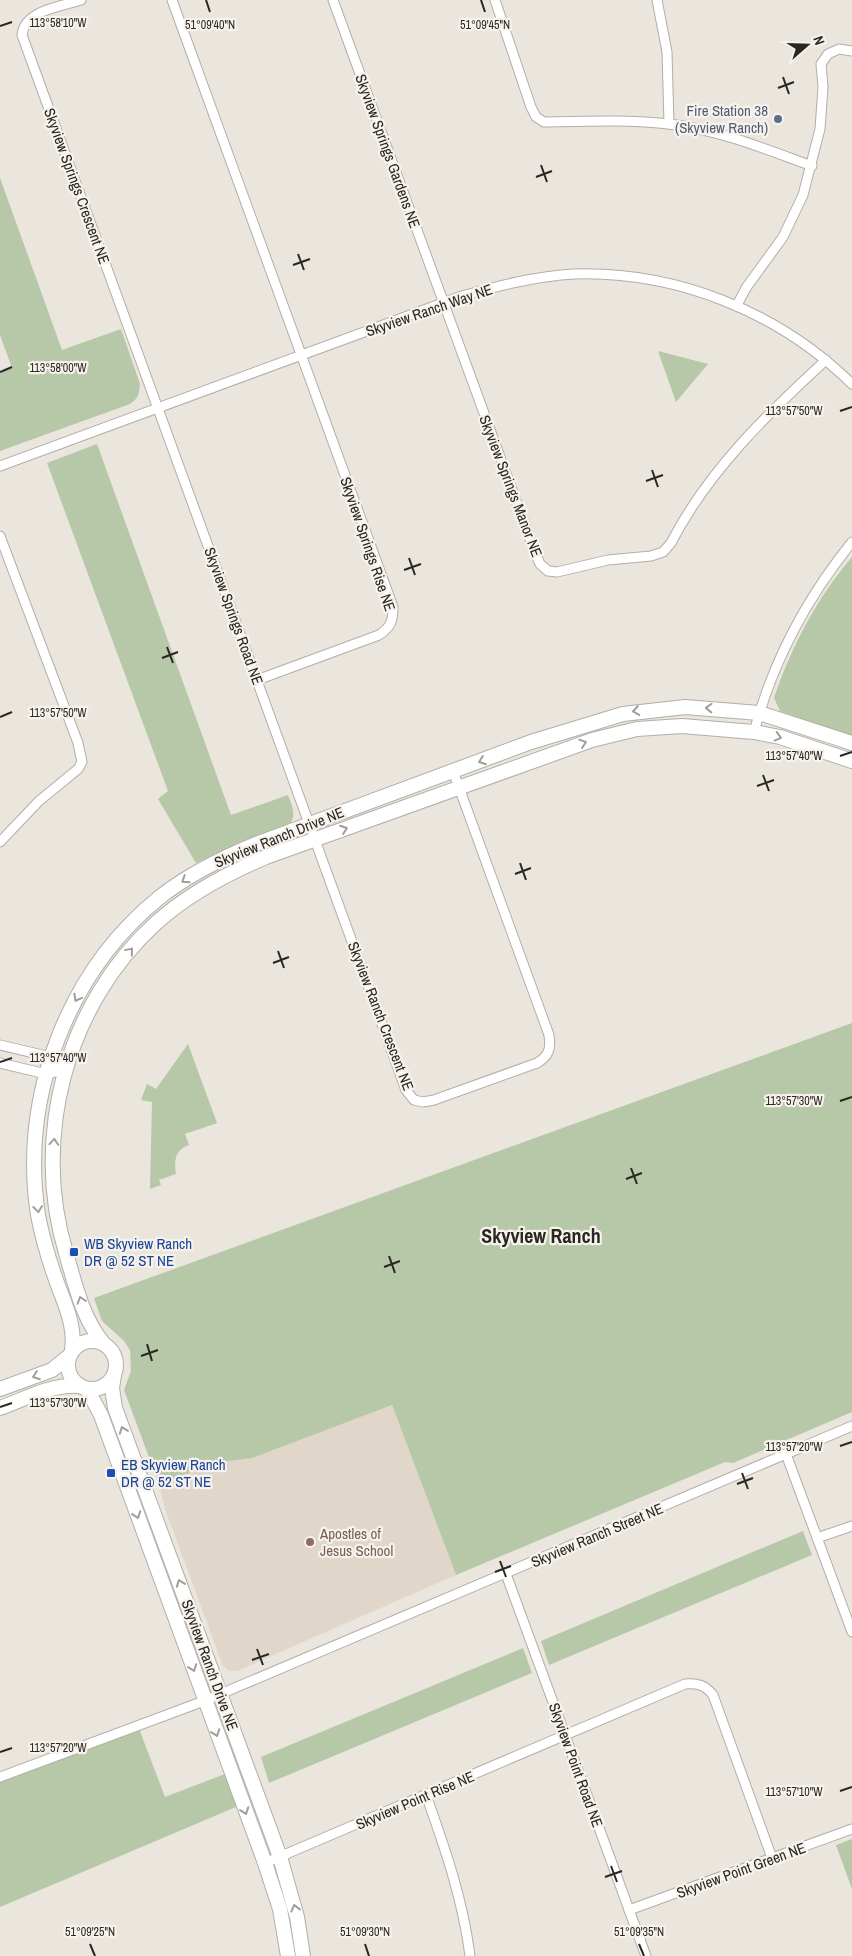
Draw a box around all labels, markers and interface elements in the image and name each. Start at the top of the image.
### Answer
text: 113°58'10"W [29,15,87,31]
text: 51°09'40"N [185,17,235,33]
text: 51°09'45"N [460,17,510,33]
north arrow [782,20,832,70]
text: N [809,34,829,48]
street label: Skyview Springs Gardens NE [350,71,426,231]
place label: Fire Station 38 (Skyview Ranch) [675,100,768,138]
street label: Skyview Springs Crescent NE [39,105,115,267]
marker: Fire Station 38 (Skyview Ranch) [772,113,784,125]
street label: Skyview Ranch Way NE [363,278,495,342]
text: 113°58'00"W [29,360,87,376]
text: 113°57'50"W [765,403,823,419]
street label: Skyview Springs Manor NE [474,412,548,560]
street label: Skyview Springs Rise NE [335,474,401,614]
street label: Skyview Springs Road NE [199,544,269,688]
one-way arrow [705,703,713,714]
text: 113°57'50"W [29,705,87,721]
one-way arrow [632,706,641,716]
one-way arrow [773,732,782,742]
one-way arrow [579,739,587,749]
text: 113°57'40"W [765,748,823,764]
one-way arrow [478,755,487,765]
street label: Skyview Ranch Drive NE [211,801,347,873]
one-way arrow [339,825,347,835]
one-way arrow [182,873,191,883]
street label: Skyview Ranch Crescent NE [343,939,419,1093]
one-way arrow [124,948,133,957]
one-way arrow [73,993,83,1002]
text: 113°57'40"W [29,1050,87,1066]
text: 113°57'30"W [765,1093,823,1109]
one-way arrow [48,1137,59,1145]
one-way arrow [32,1206,43,1214]
district label: Skyview Ranch [481,1222,601,1249]
place label: WB Skyview Ranch DR @ 52 ST NE [84,1233,192,1271]
marker: WB Skyview Ranch DR @ 52 ST NE [68,1246,80,1258]
one-way arrow [76,1297,86,1305]
one-way arrow [32,1370,41,1380]
text: 113°57'30"W [29,1395,87,1411]
one-way arrow [119,1427,129,1435]
text: 113°57'20"W [765,1439,823,1455]
place label: EB Skyview Ranch DR @ 52 ST NE [121,1454,226,1492]
marker: EB Skyview Ranch DR @ 52 ST NE [105,1467,117,1479]
street label: Skyview Ranch Street NE [528,1498,666,1572]
one-way arrow [131,1511,141,1519]
place label: Apostles of Jesus School [319,1523,393,1561]
marker: Apostles of Jesus School [304,1536,316,1548]
one-way arrow [176,1579,186,1588]
street label: Skyview Ranch Drive NE [177,1597,243,1733]
one-way arrow [187,1663,197,1672]
street label: Skyview Point Road NE [544,1700,608,1830]
one-way arrow [210,1728,220,1737]
text: 113°57'20"W [29,1740,87,1756]
street label: Skyview Point Rise NE [352,1765,478,1835]
text: 113°57'10"W [765,1784,823,1800]
one-way arrow [239,1806,249,1815]
street label: Skyview Point Green NE [673,1837,809,1903]
one-way arrow [290,1904,301,1913]
text: 51°09'25"N [65,1924,115,1940]
text: 51°09'30"N [340,1924,390,1940]
text: 51°09'35"N [614,1924,664,1940]

